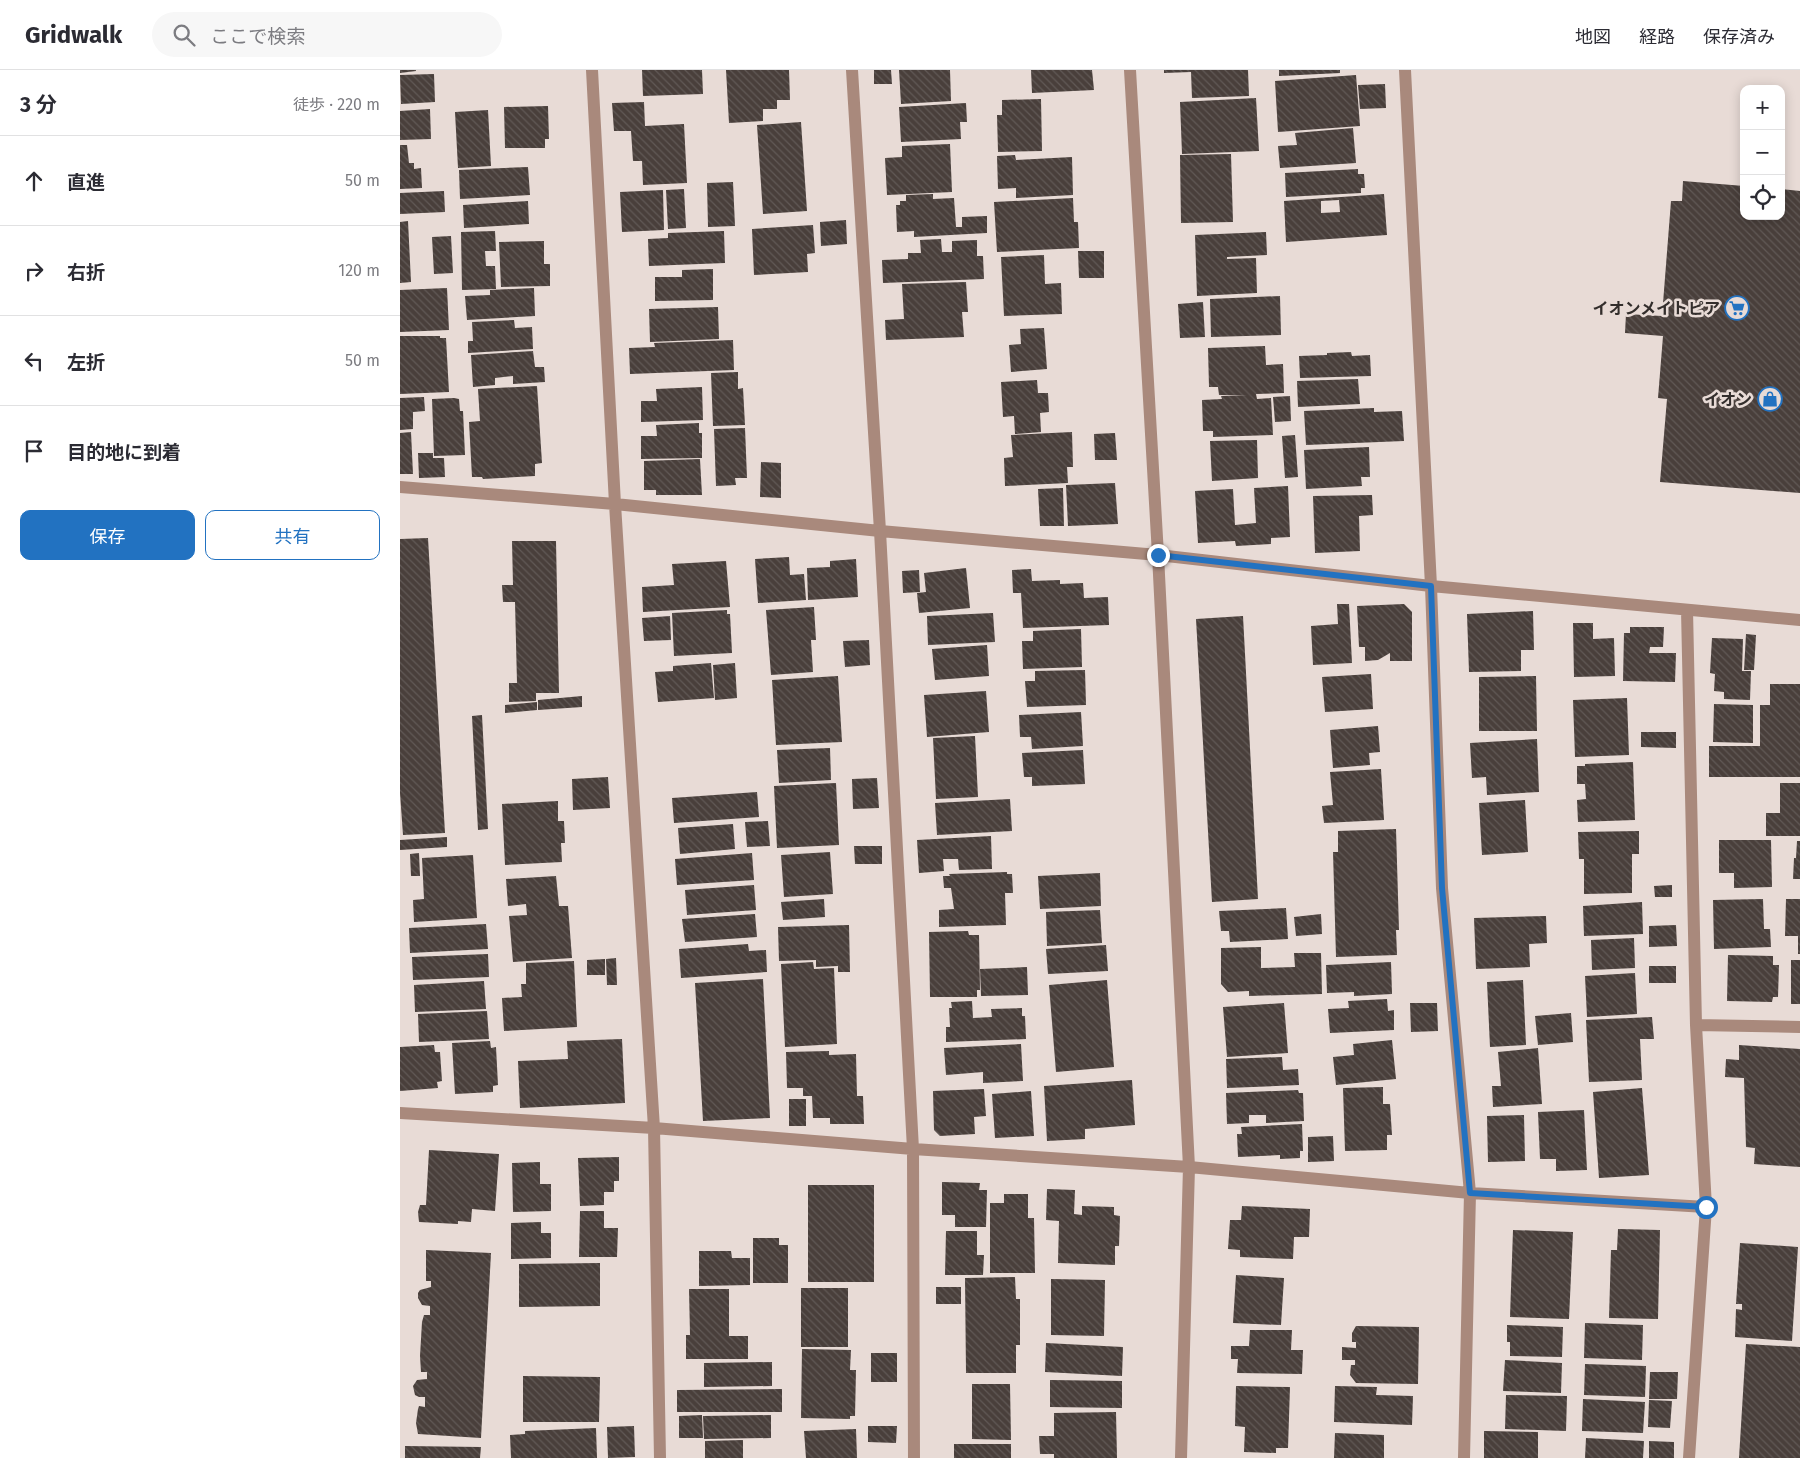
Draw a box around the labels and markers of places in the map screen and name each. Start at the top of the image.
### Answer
supermarket icon: イオンメイトピア [1724,295,1750,321]
place label: イオンメイトピア [1592,299,1720,318]
shop icon: イオン [1757,386,1783,412]
place label: イオン [1704,390,1752,409]

